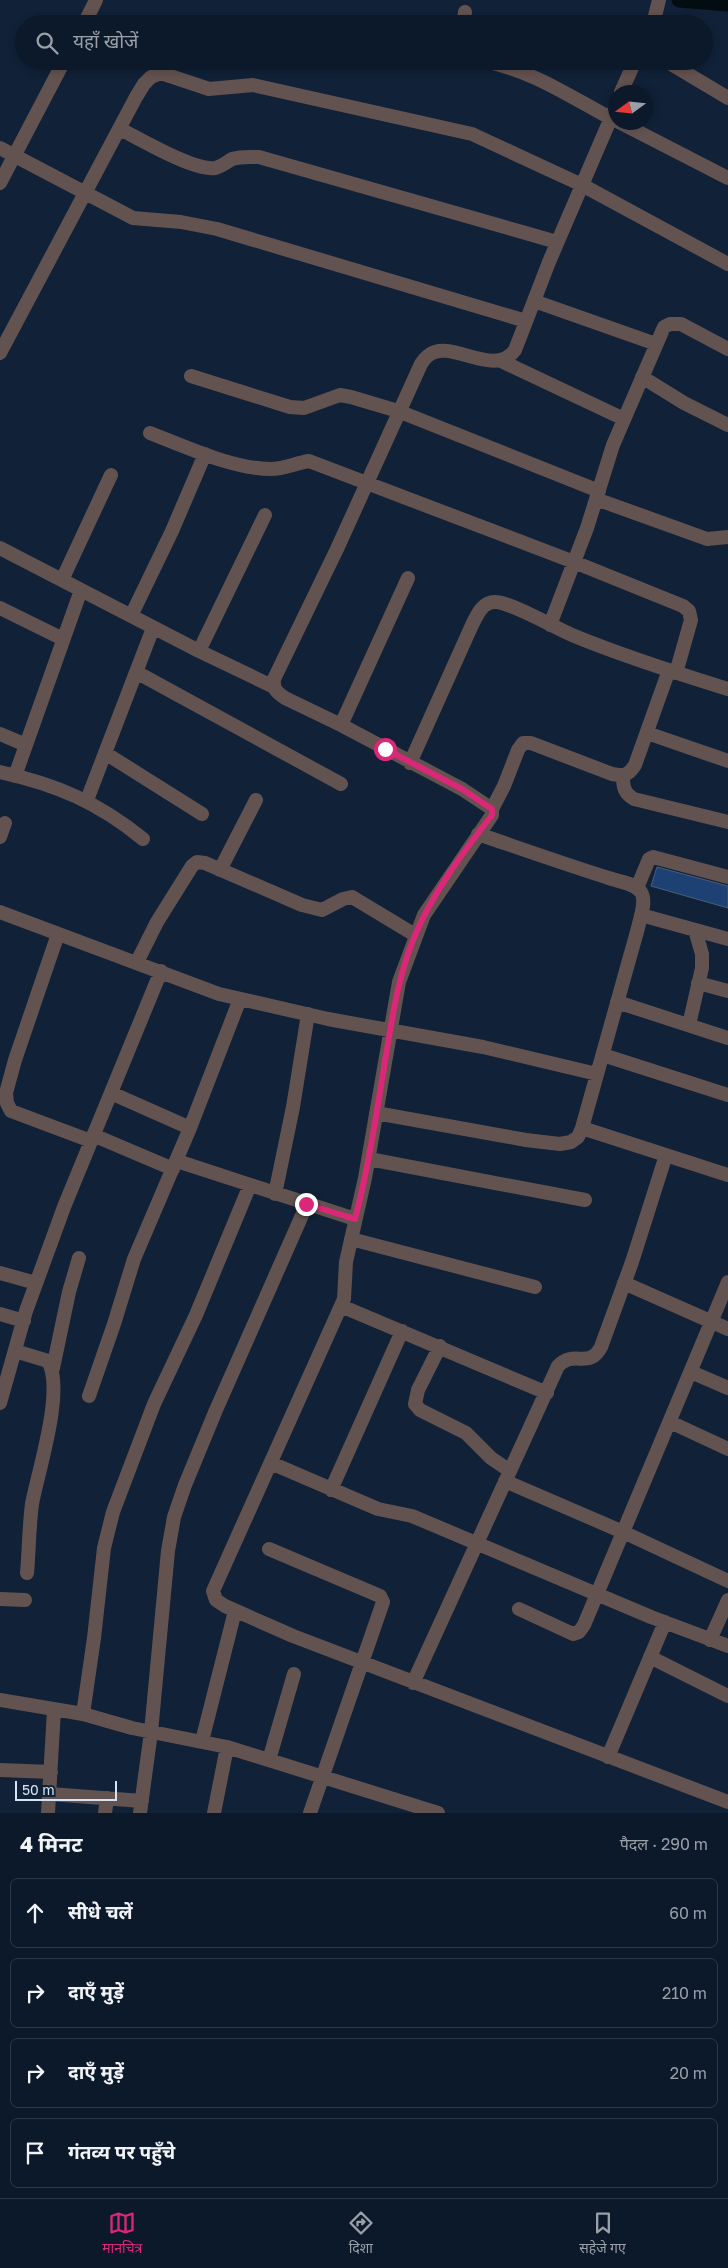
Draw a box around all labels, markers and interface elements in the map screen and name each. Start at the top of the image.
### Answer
search box [15,15,713,70]
icon: search [33,29,61,57]
text: यहाँ खोजें [73,29,138,52]
north arrow [608,85,653,130]
route start [374,738,397,761]
route end [295,1193,318,1216]
scale bar [15,1778,118,1801]
text: 50 m [22,1781,55,1798]
text: 4 मिनट [20,1831,82,1857]
text: पैदल · 290 m [620,1834,708,1854]
icon: ahead [21,1899,49,1927]
text: सीधे चलें [68,1900,133,1923]
text: 60 m [669,1903,707,1923]
icon: right [21,1979,49,2007]
text: दाएँ मुड़ें [68,1980,124,2003]
text: 210 m [662,1983,707,2003]
icon: right [21,2059,49,2087]
text: दाएँ मुड़ें [68,2060,124,2083]
text: 20 m [670,2063,707,2083]
icon: arrive [21,2139,49,2167]
text: गंतव्य पर पहुँचे [68,2140,175,2163]
tab: मानचित्र [102,2209,142,2259]
tab: दिशा [347,2209,375,2259]
tab: सहेजे गए [579,2209,626,2259]

